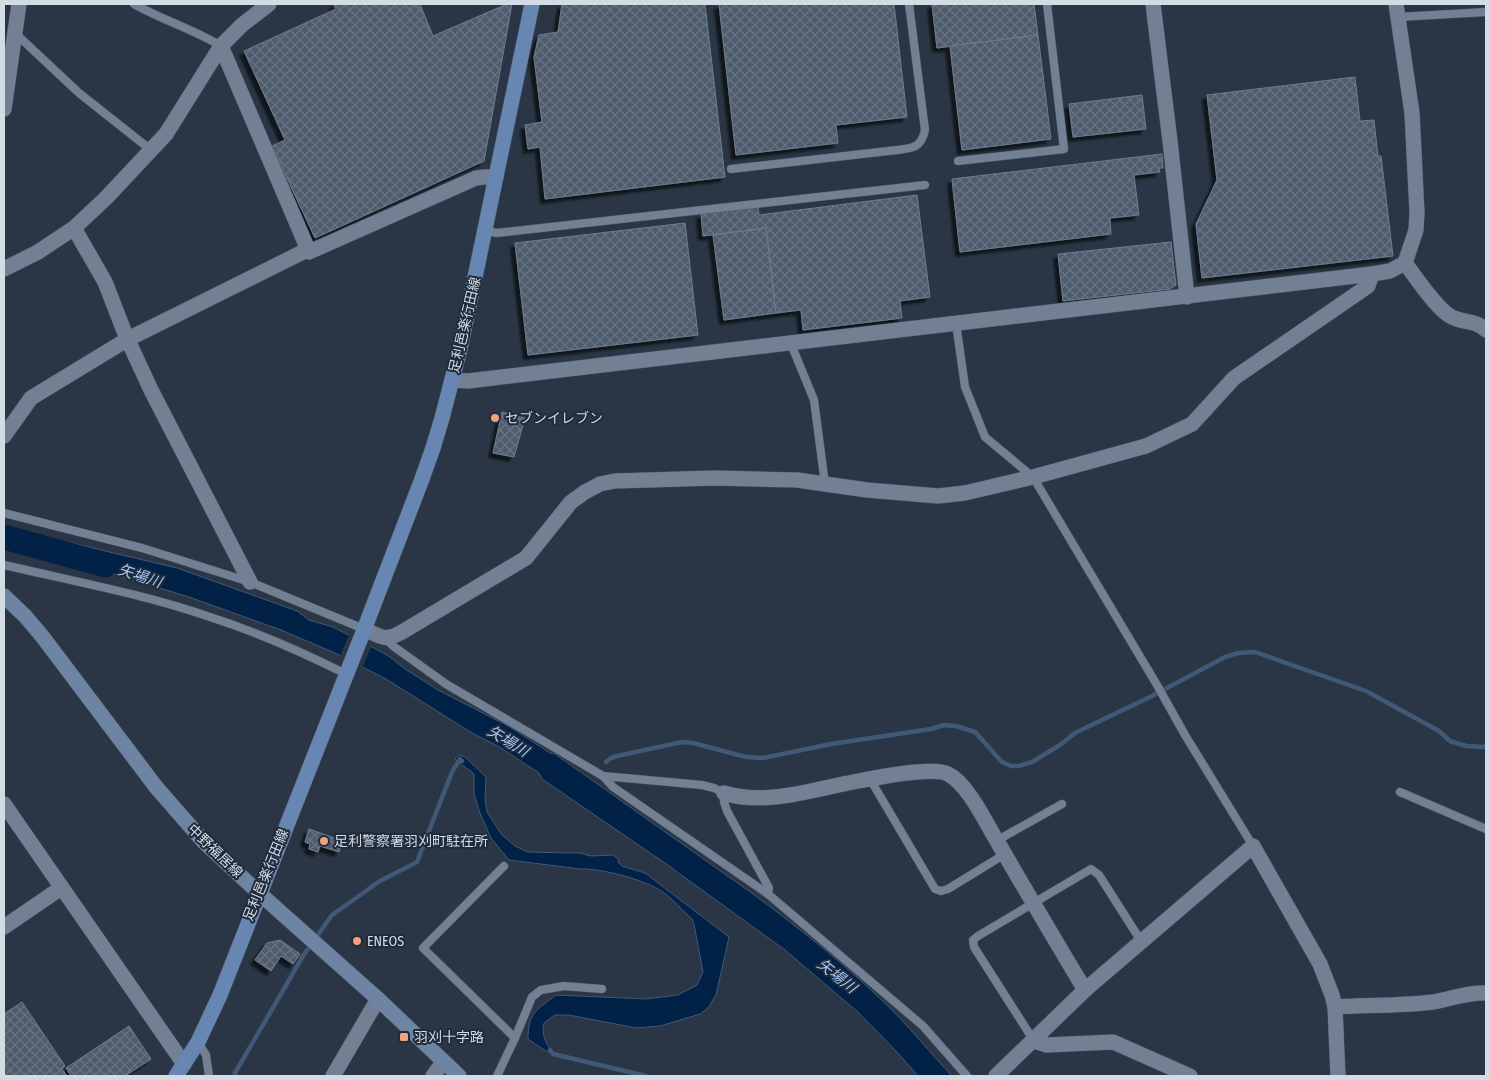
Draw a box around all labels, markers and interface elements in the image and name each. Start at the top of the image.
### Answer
street label: 足利邑楽行田線 [446,275,484,375]
place label: セブンイレブン [505,410,603,427]
marker: セブンイレブン [489,412,501,424]
water label: 矢場川 [116,560,166,592]
water label: 矢場川 [484,722,534,761]
street label: 中野福居線 [184,821,246,881]
street label: 足利邑楽行田線 [240,826,292,924]
place label: 足利警察署羽刈町駐在所 [334,833,488,850]
marker: 足利警察署羽刈町駐在所 [318,835,330,847]
place label: ENEOS [367,933,404,950]
marker: ENEOS [351,935,363,947]
water label: 矢場川 [814,955,862,998]
place label: 羽刈十字路 [414,1029,484,1046]
marker: 羽刈十字路 [398,1031,410,1043]

